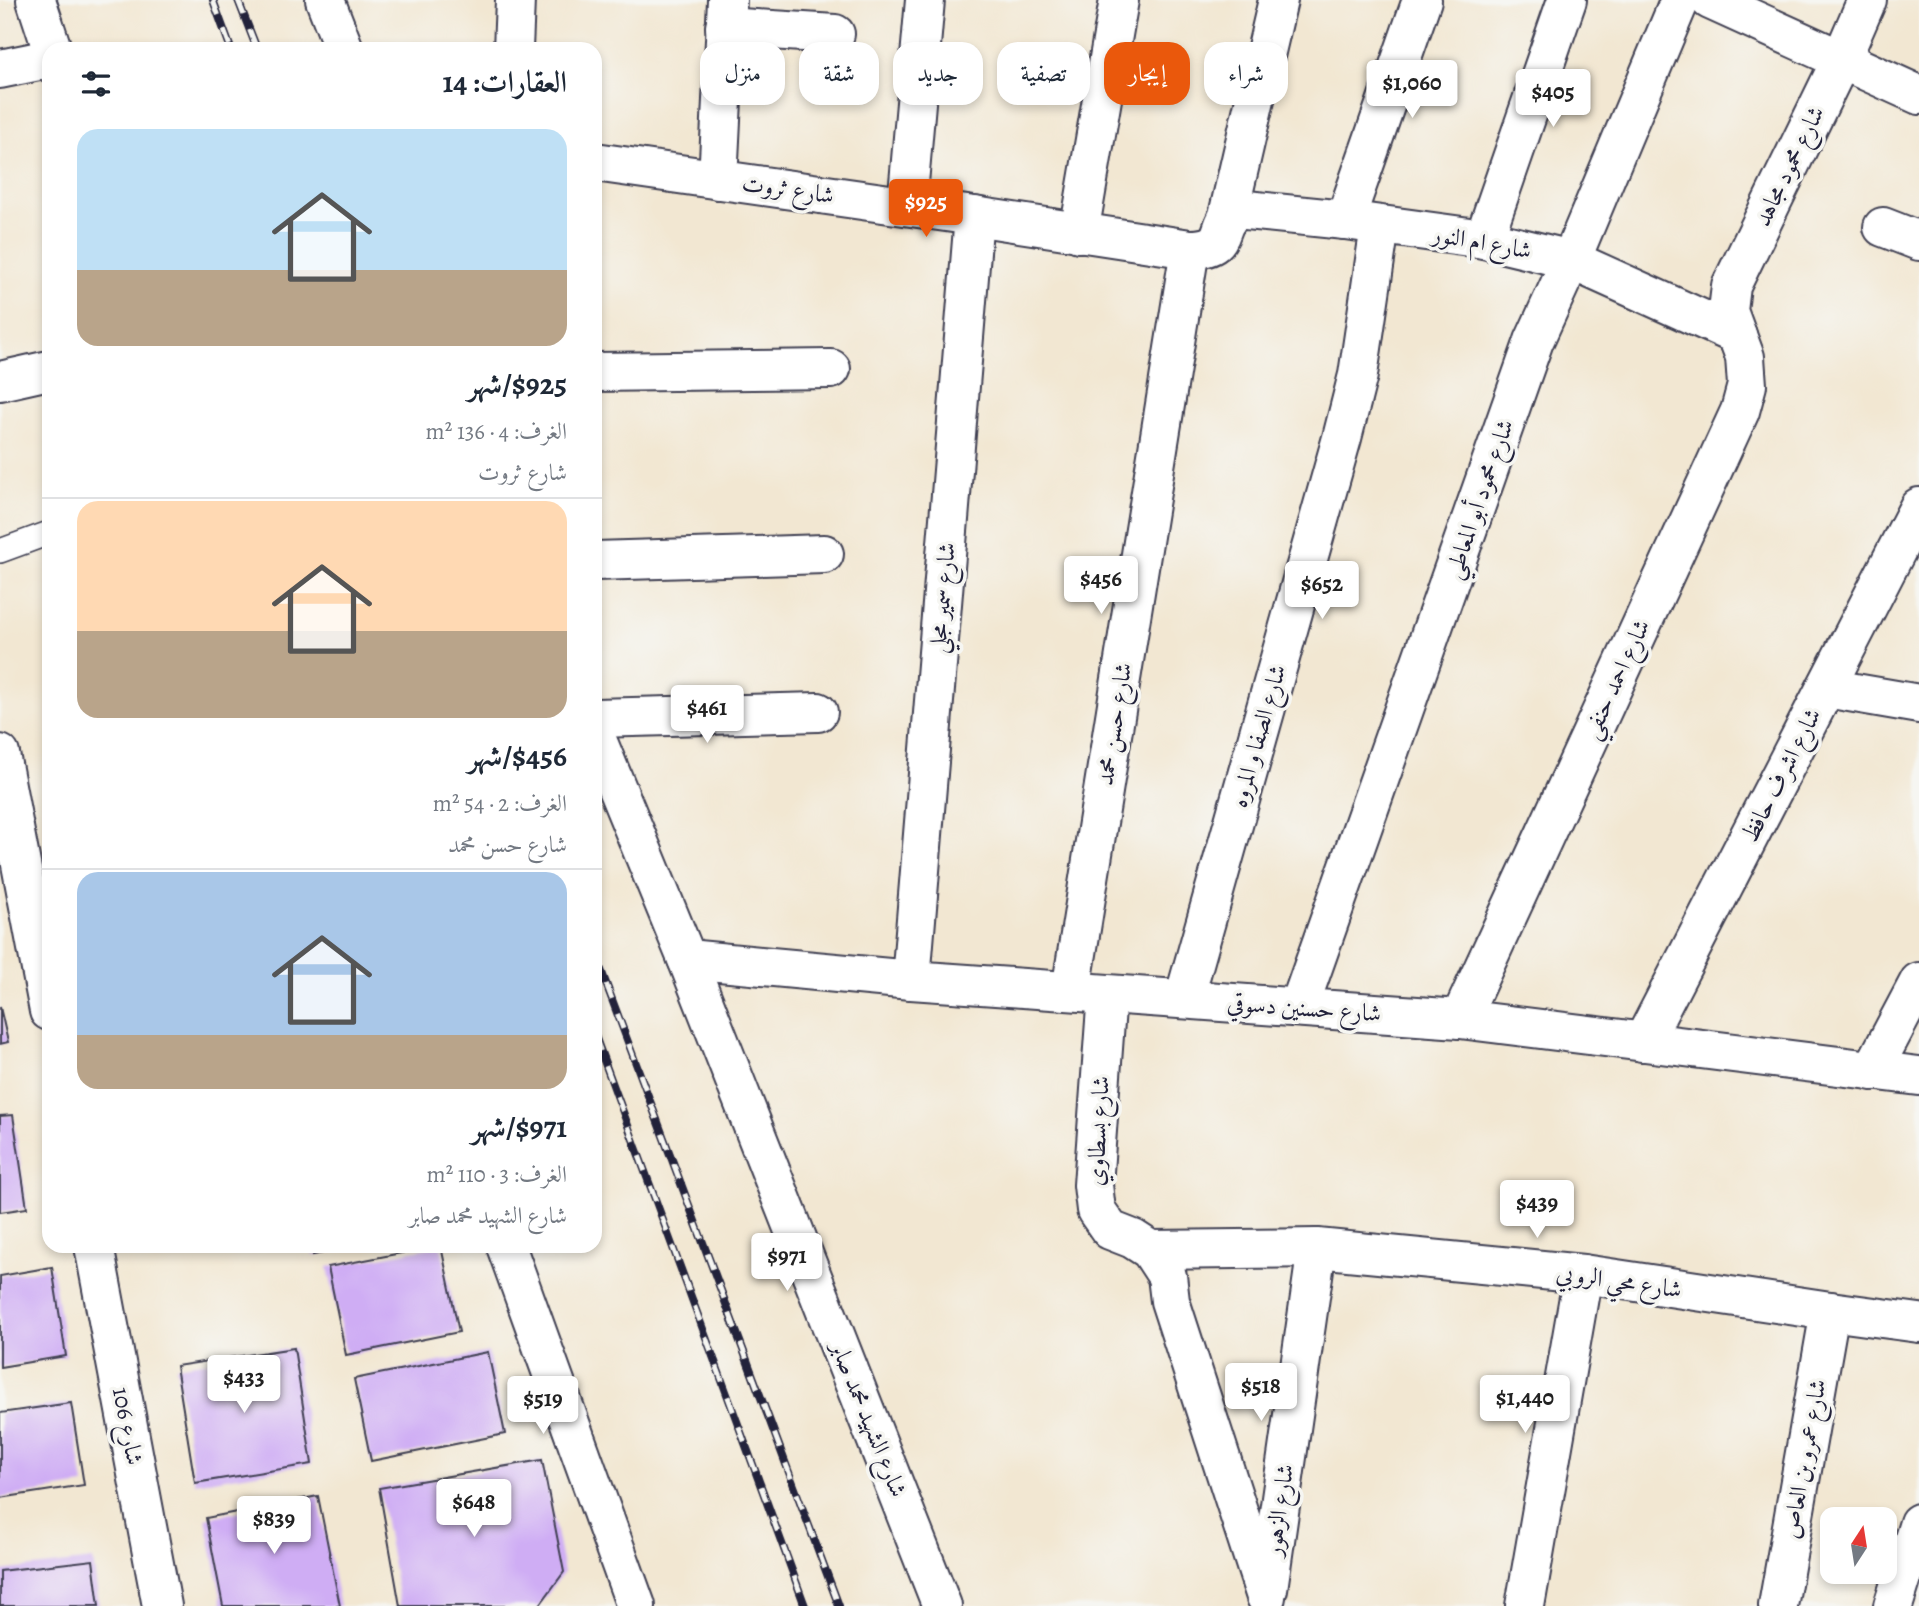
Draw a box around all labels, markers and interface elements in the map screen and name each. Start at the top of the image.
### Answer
chip: منزل [700,42,785,105]
chip: شقة [799,42,879,105]
chip: جديد [893,42,983,105]
chip: تصفية [997,42,1090,105]
chip: إيجار [1104,42,1190,105]
chip: شراء [1204,42,1288,105]
pin: $1,060 [1355,60,1469,120]
text: العقارات: 14 [443,62,567,102]
icon: filters [77,65,115,103]
text: $1,060 [1382,67,1442,98]
pin: $405 [1512,69,1594,129]
text: $405 [1532,76,1574,107]
street label: شارع محمود مجاهد [1746,101,1835,233]
street label: شارع ثروت [739,167,836,215]
icon: home [259,174,385,300]
pin: $925 [885,180,967,239]
text: $925 [905,186,947,217]
street label: شارع ام النور [1427,217,1534,271]
text: $925/شهر [468,364,567,404]
street label: شارع محمود أبو المعاطي [1436,415,1528,585]
text: الغرف: 4 · 136 m² [426,416,567,447]
text: شارع ثروت [478,457,567,488]
street label: شارع سمير مجلي [921,541,970,656]
icon: home [259,546,385,672]
pin: $456 [1060,556,1142,616]
pin: $652 [1281,562,1363,621]
text: $456 [1080,563,1122,594]
text: $652 [1301,568,1343,599]
street label: شارع احمد حنفي [1574,614,1664,747]
street label: شارع حسن محمد [1088,660,1143,788]
street label: شارع الصفا و المروه [1222,661,1298,812]
pin: $461 [666,686,748,745]
text: $461 [687,692,727,723]
street label: شارع اشرف حافظ [1733,702,1832,849]
text: $456/شهر [468,736,567,776]
text: الغرف: 2 · 54 m² [433,788,567,819]
text: شارع حسن محمد [448,829,567,860]
icon: home [259,917,385,1043]
street label: شارع حسنين دسوقي [1226,987,1382,1033]
street label: شارع بسطاوي [1079,1075,1121,1187]
text: $971/شهر [471,1107,567,1147]
text: الغرف: 3 · 110 m² [427,1159,567,1190]
pin: $439 [1496,1180,1578,1240]
text: $439 [1516,1187,1558,1218]
text: شارع الشهيد محمد صابر [409,1200,567,1231]
pin: $971 [746,1234,828,1293]
text: $971 [767,1240,807,1271]
street label: شارع محي الروبي [1553,1256,1684,1313]
street label: شارع الشهيد محمد صابر [818,1334,915,1503]
pin: $433 [203,1356,285,1415]
text: $433 [223,1362,265,1393]
pin: $518 [1220,1364,1302,1423]
text: $518 [1241,1370,1281,1401]
pin: $519 [502,1376,584,1436]
pin: $1,440 [1468,1376,1582,1435]
street label: شارع عمرو بن العاص [1774,1377,1838,1542]
text: $1,440 [1496,1382,1554,1413]
text: $519 [523,1383,563,1414]
street label: شارع 106 [101,1384,151,1468]
street label: شارع الزهور [1256,1462,1305,1561]
pin: $648 [433,1480,515,1539]
text: $648 [452,1486,496,1517]
pin: $839 [233,1496,315,1556]
text: $839 [253,1503,295,1534]
north arrow [1820,1507,1897,1584]
map controls [1820,1507,1897,1584]

